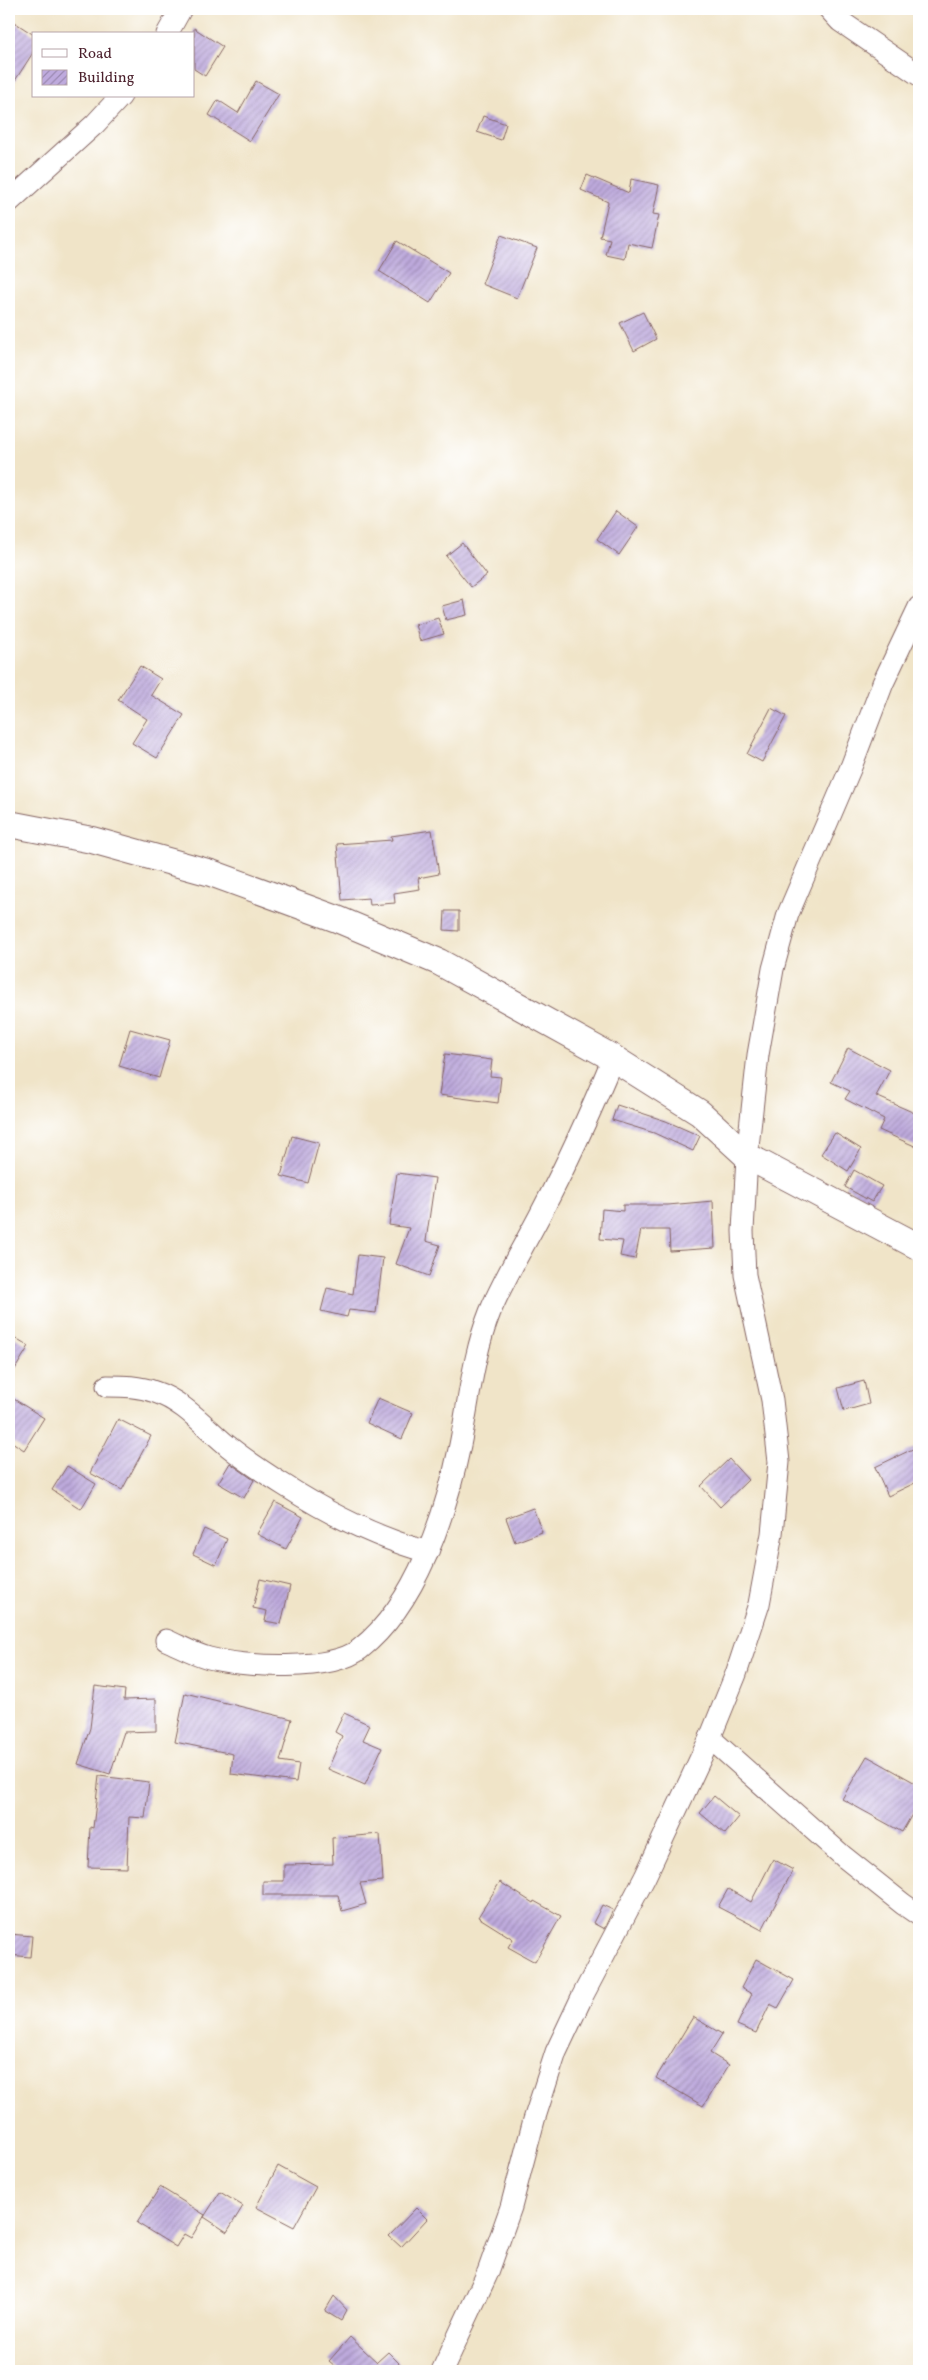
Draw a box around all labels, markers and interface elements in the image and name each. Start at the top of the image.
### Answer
legend [32,32,195,98]
text: Road [78,44,112,65]
text: Building [78,68,135,89]

